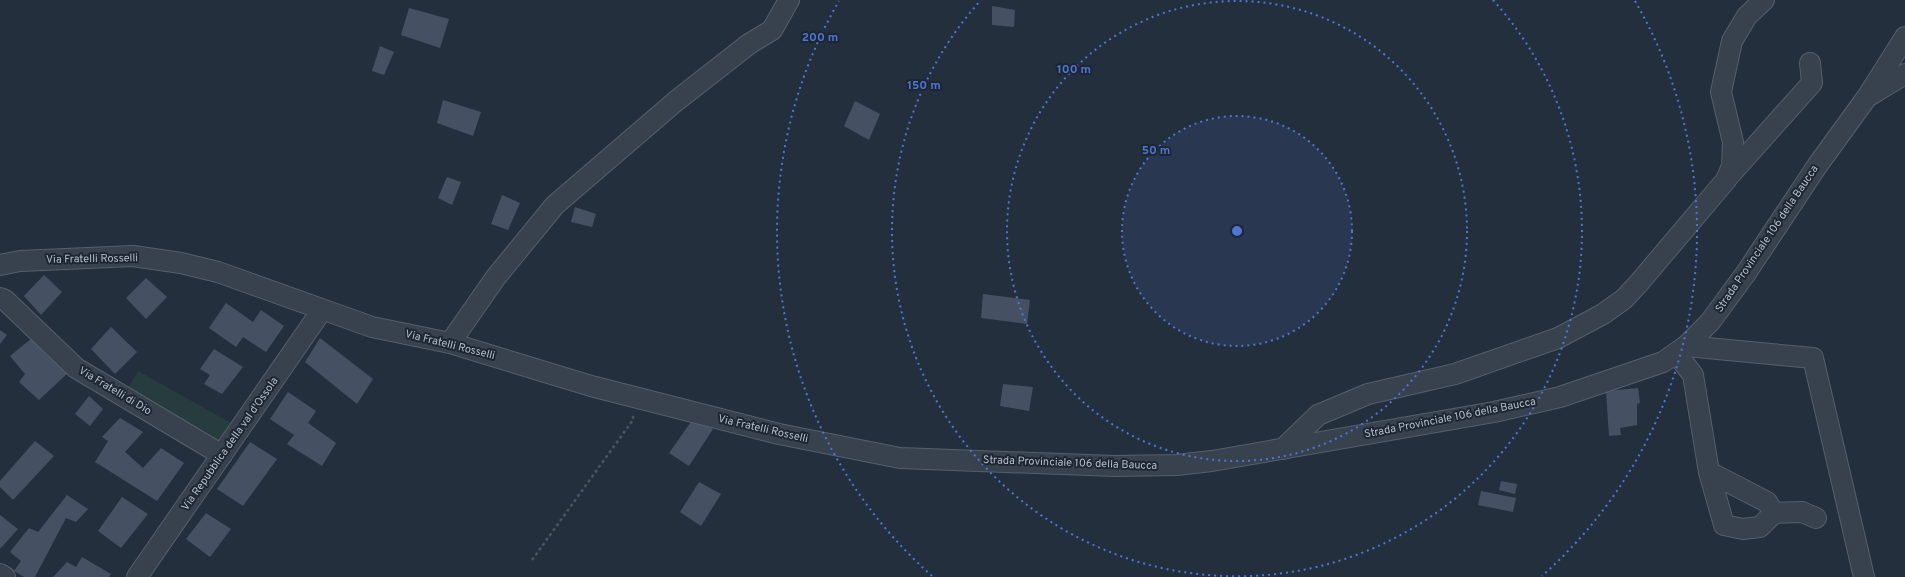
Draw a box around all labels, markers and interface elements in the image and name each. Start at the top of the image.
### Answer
text: 200 m [802,30,838,46]
text: 100 m [1057,62,1091,78]
text: 150 m [907,78,941,94]
text: 50 m [1142,143,1170,159]
street label: Strada Provinciale 106 della Baucca [1712,163,1822,315]
centre of rings [1230,224,1244,238]
street label: Via Fratelli Rosselli [46,251,138,267]
street label: Via Fratelli Rosselli [404,327,496,363]
street label: Via Fratelli di Dio [76,364,154,418]
street label: Via Repubblica della val d'Ossola [178,374,282,513]
street label: Strada Provinciale 106 della Baucca [1363,394,1537,442]
street label: Via Fratelli Rosselli [716,412,810,446]
street label: Strada Provinciale 106 della Baucca [983,453,1158,473]

